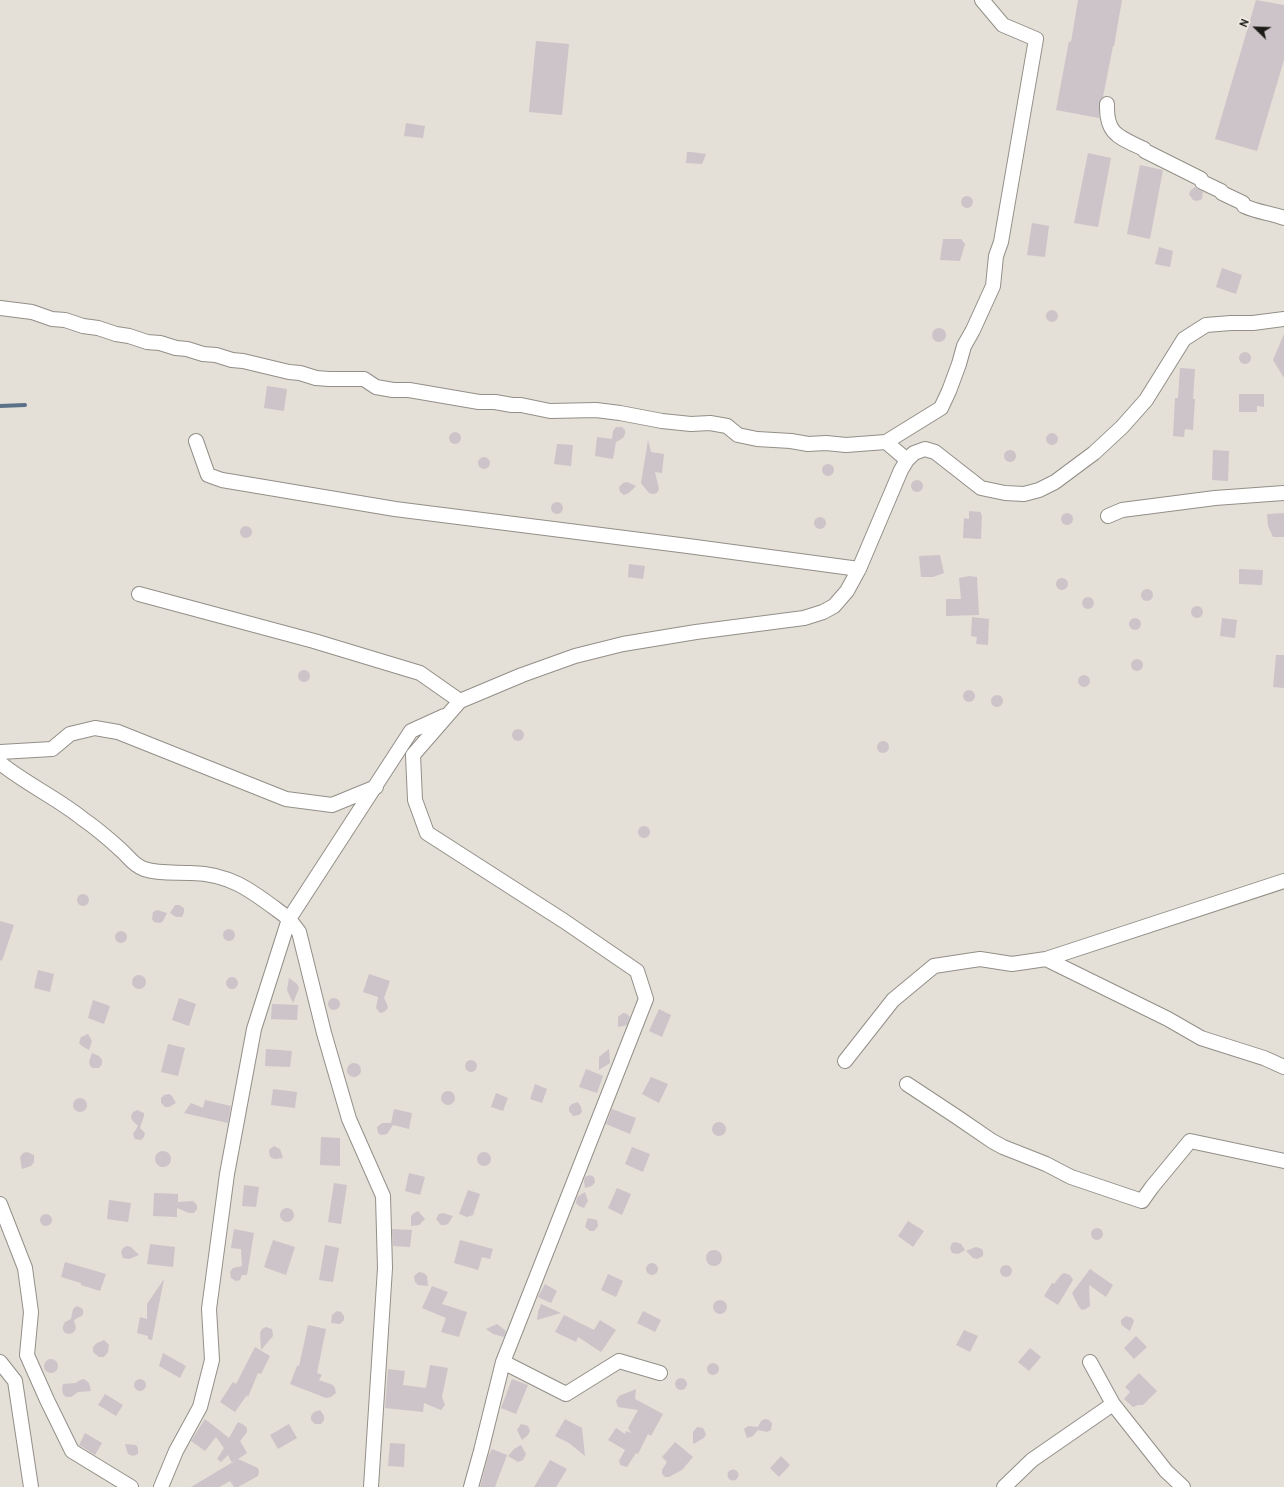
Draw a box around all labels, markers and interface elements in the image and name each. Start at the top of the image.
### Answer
north arrow [1236,8,1276,48]
text: N [1237,17,1253,30]

